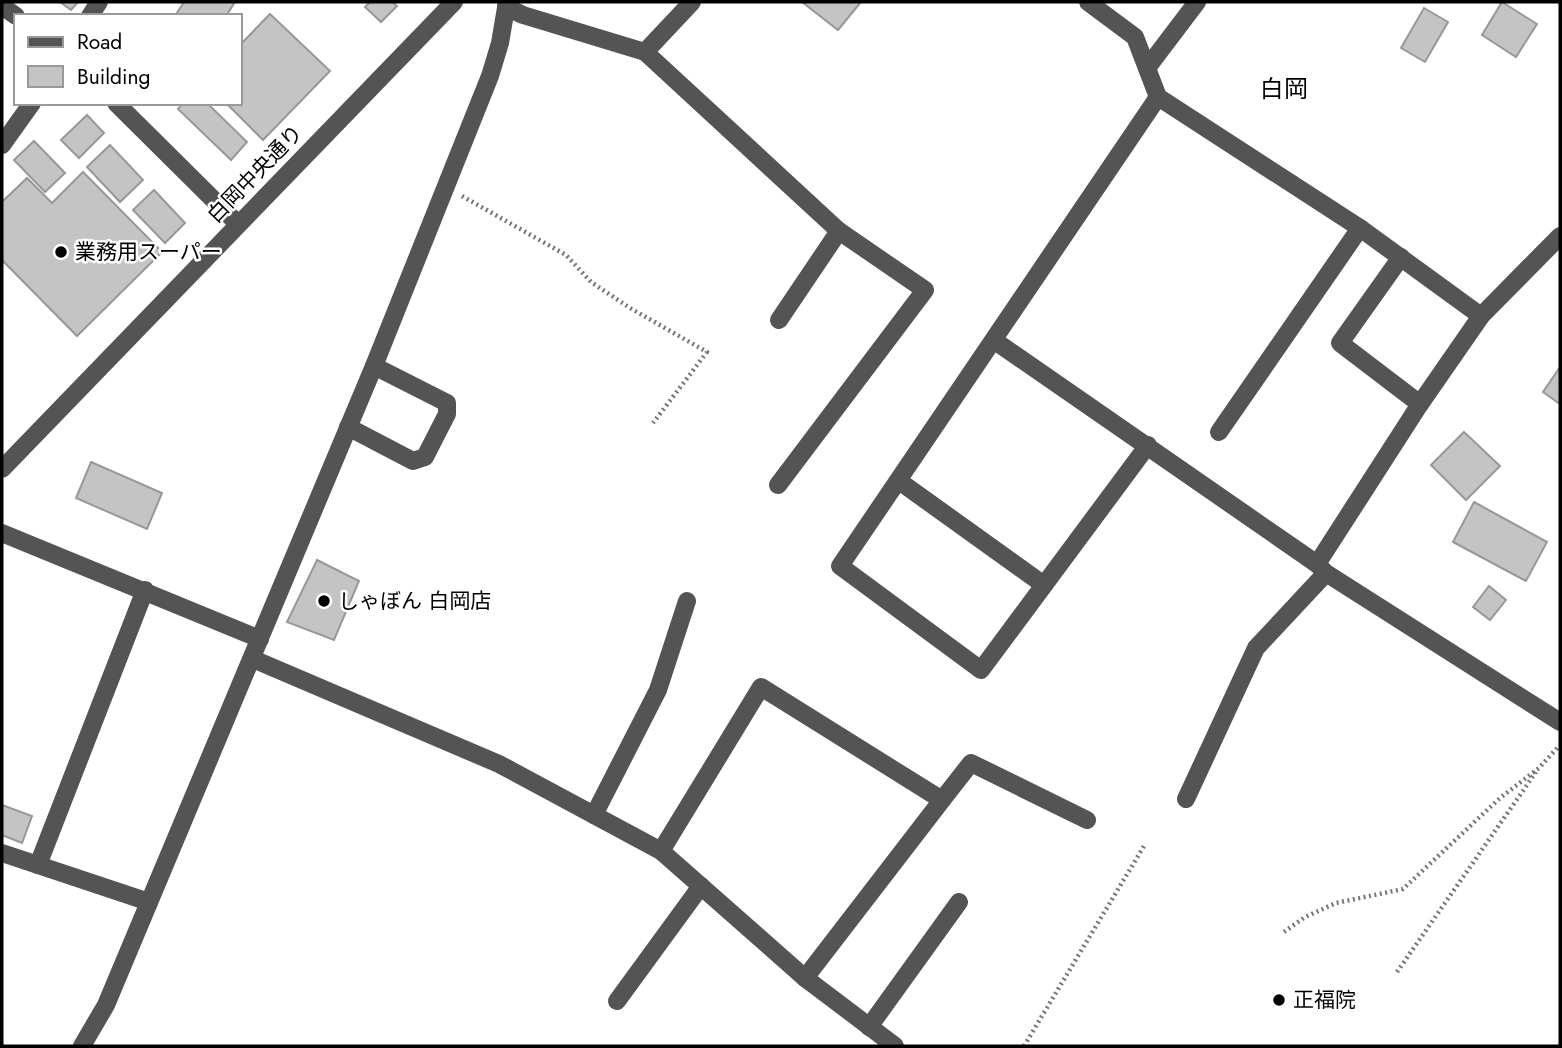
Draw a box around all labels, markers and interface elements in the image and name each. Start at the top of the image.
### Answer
legend [14,14,242,105]
text: Road [77,27,122,57]
text: Building [77,62,150,92]
district label: 白岡 [1260,71,1308,106]
street label: 白岡中央通り [200,118,310,230]
place label: 業務用スーパー [75,237,222,267]
marker: 業務用スーパー [53,244,69,260]
place label: しゃぼん 白岡店 [338,586,491,616]
marker: しゃぼん 白岡店 [316,593,332,609]
place label: 正福院 [1293,985,1356,1015]
marker: 正福院 [1271,992,1287,1008]

